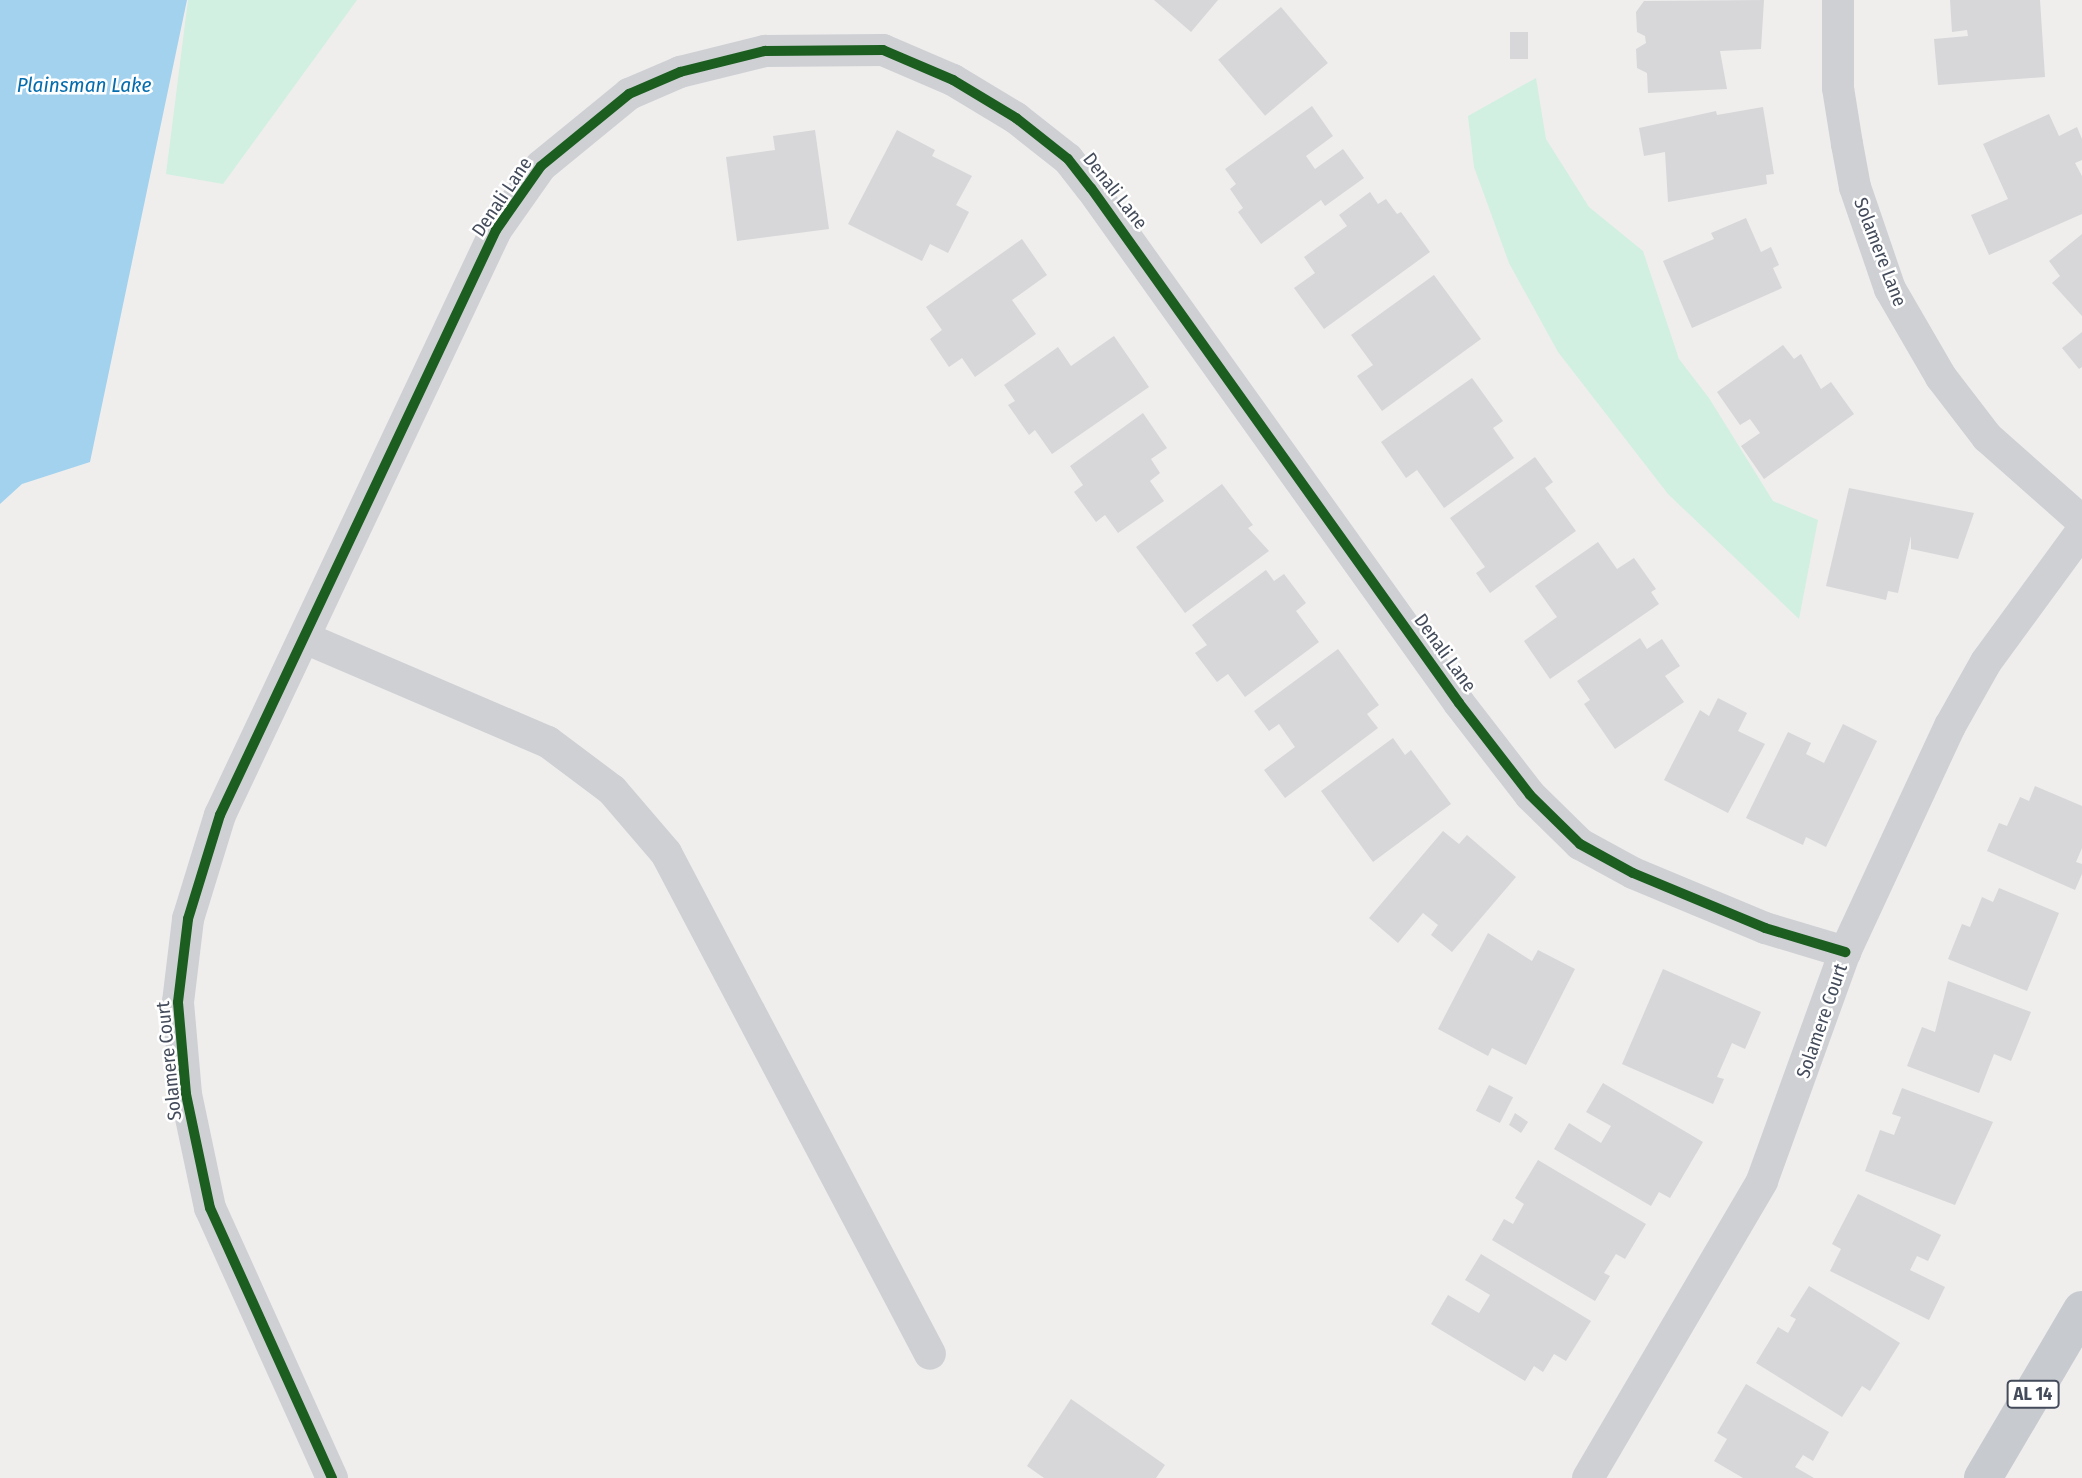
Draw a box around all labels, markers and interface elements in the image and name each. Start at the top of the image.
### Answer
water label: Plainsman Lake [17,72,151,98]
street label: Denali Lane [1078,148,1152,234]
street label: Denali Lane [467,153,537,241]
street label: Solamere Lane [1849,194,1911,310]
street label: Denali Lane [1409,610,1481,696]
street label: Solamere Court [1792,961,1852,1081]
street label: Solamere Court [151,1000,187,1122]
road number: AL 14 [2005,1380,2061,1408]

